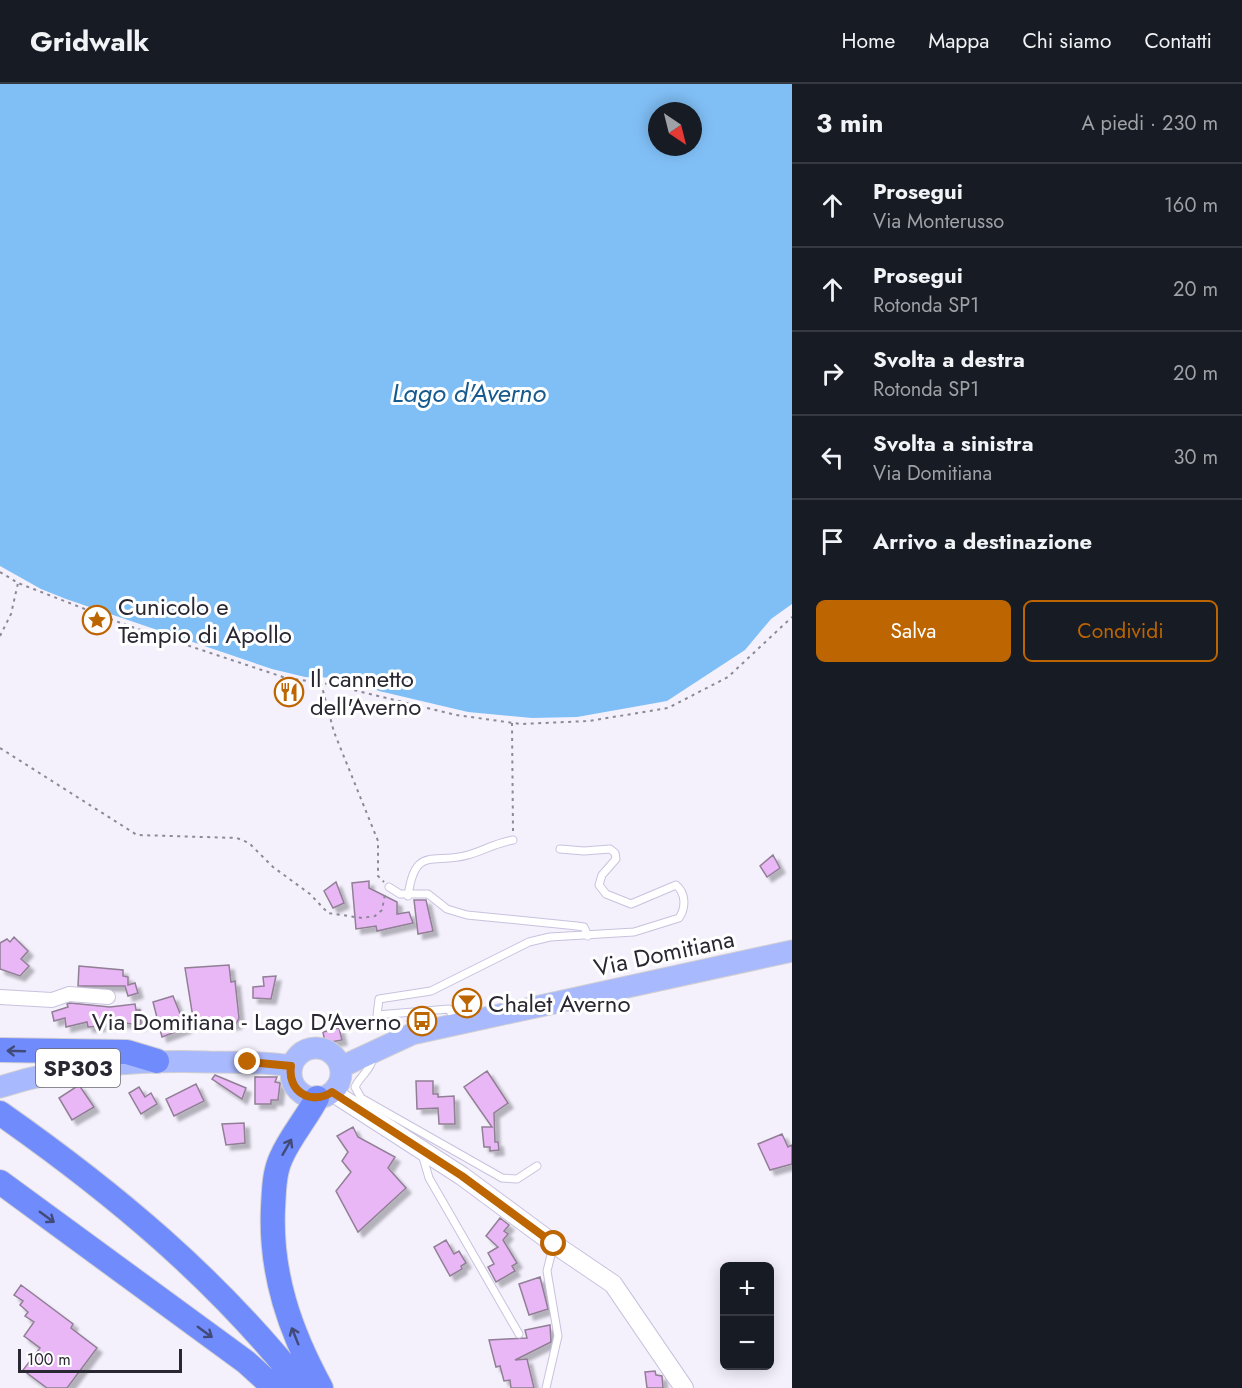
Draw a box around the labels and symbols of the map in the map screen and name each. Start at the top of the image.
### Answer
north arrow [648,102,702,156]
water label: Lago d'Averno [392,374,546,412]
place label: Cunicolo e Tempio di Apollo [118,589,292,652]
place icon: Cunicolo e Tempio di Apollo [81,604,113,636]
place label: Il cannetto dell'Averno [310,661,421,724]
restaurant icon: Il cannetto dell'Averno [273,676,305,708]
street label: Via Domitiana [590,921,738,985]
place label: Chalet Averno [488,986,631,1021]
bar icon: Chalet Averno [451,987,483,1019]
place label: Via Domitiana - Lago D'Averno [92,1004,401,1039]
bus stop icon: Via Domitiana - Lago D'Averno [406,1005,438,1037]
one-way arrow [6,1045,26,1056]
route end [234,1048,260,1074]
road number: SP303 [36,1049,120,1087]
one-way arrow [282,1138,294,1155]
one-way arrow [39,1211,55,1223]
route start [540,1230,566,1256]
one-way arrow [196,1326,212,1338]
one-way arrow [288,1327,299,1346]
scale bar [18,1346,182,1374]

